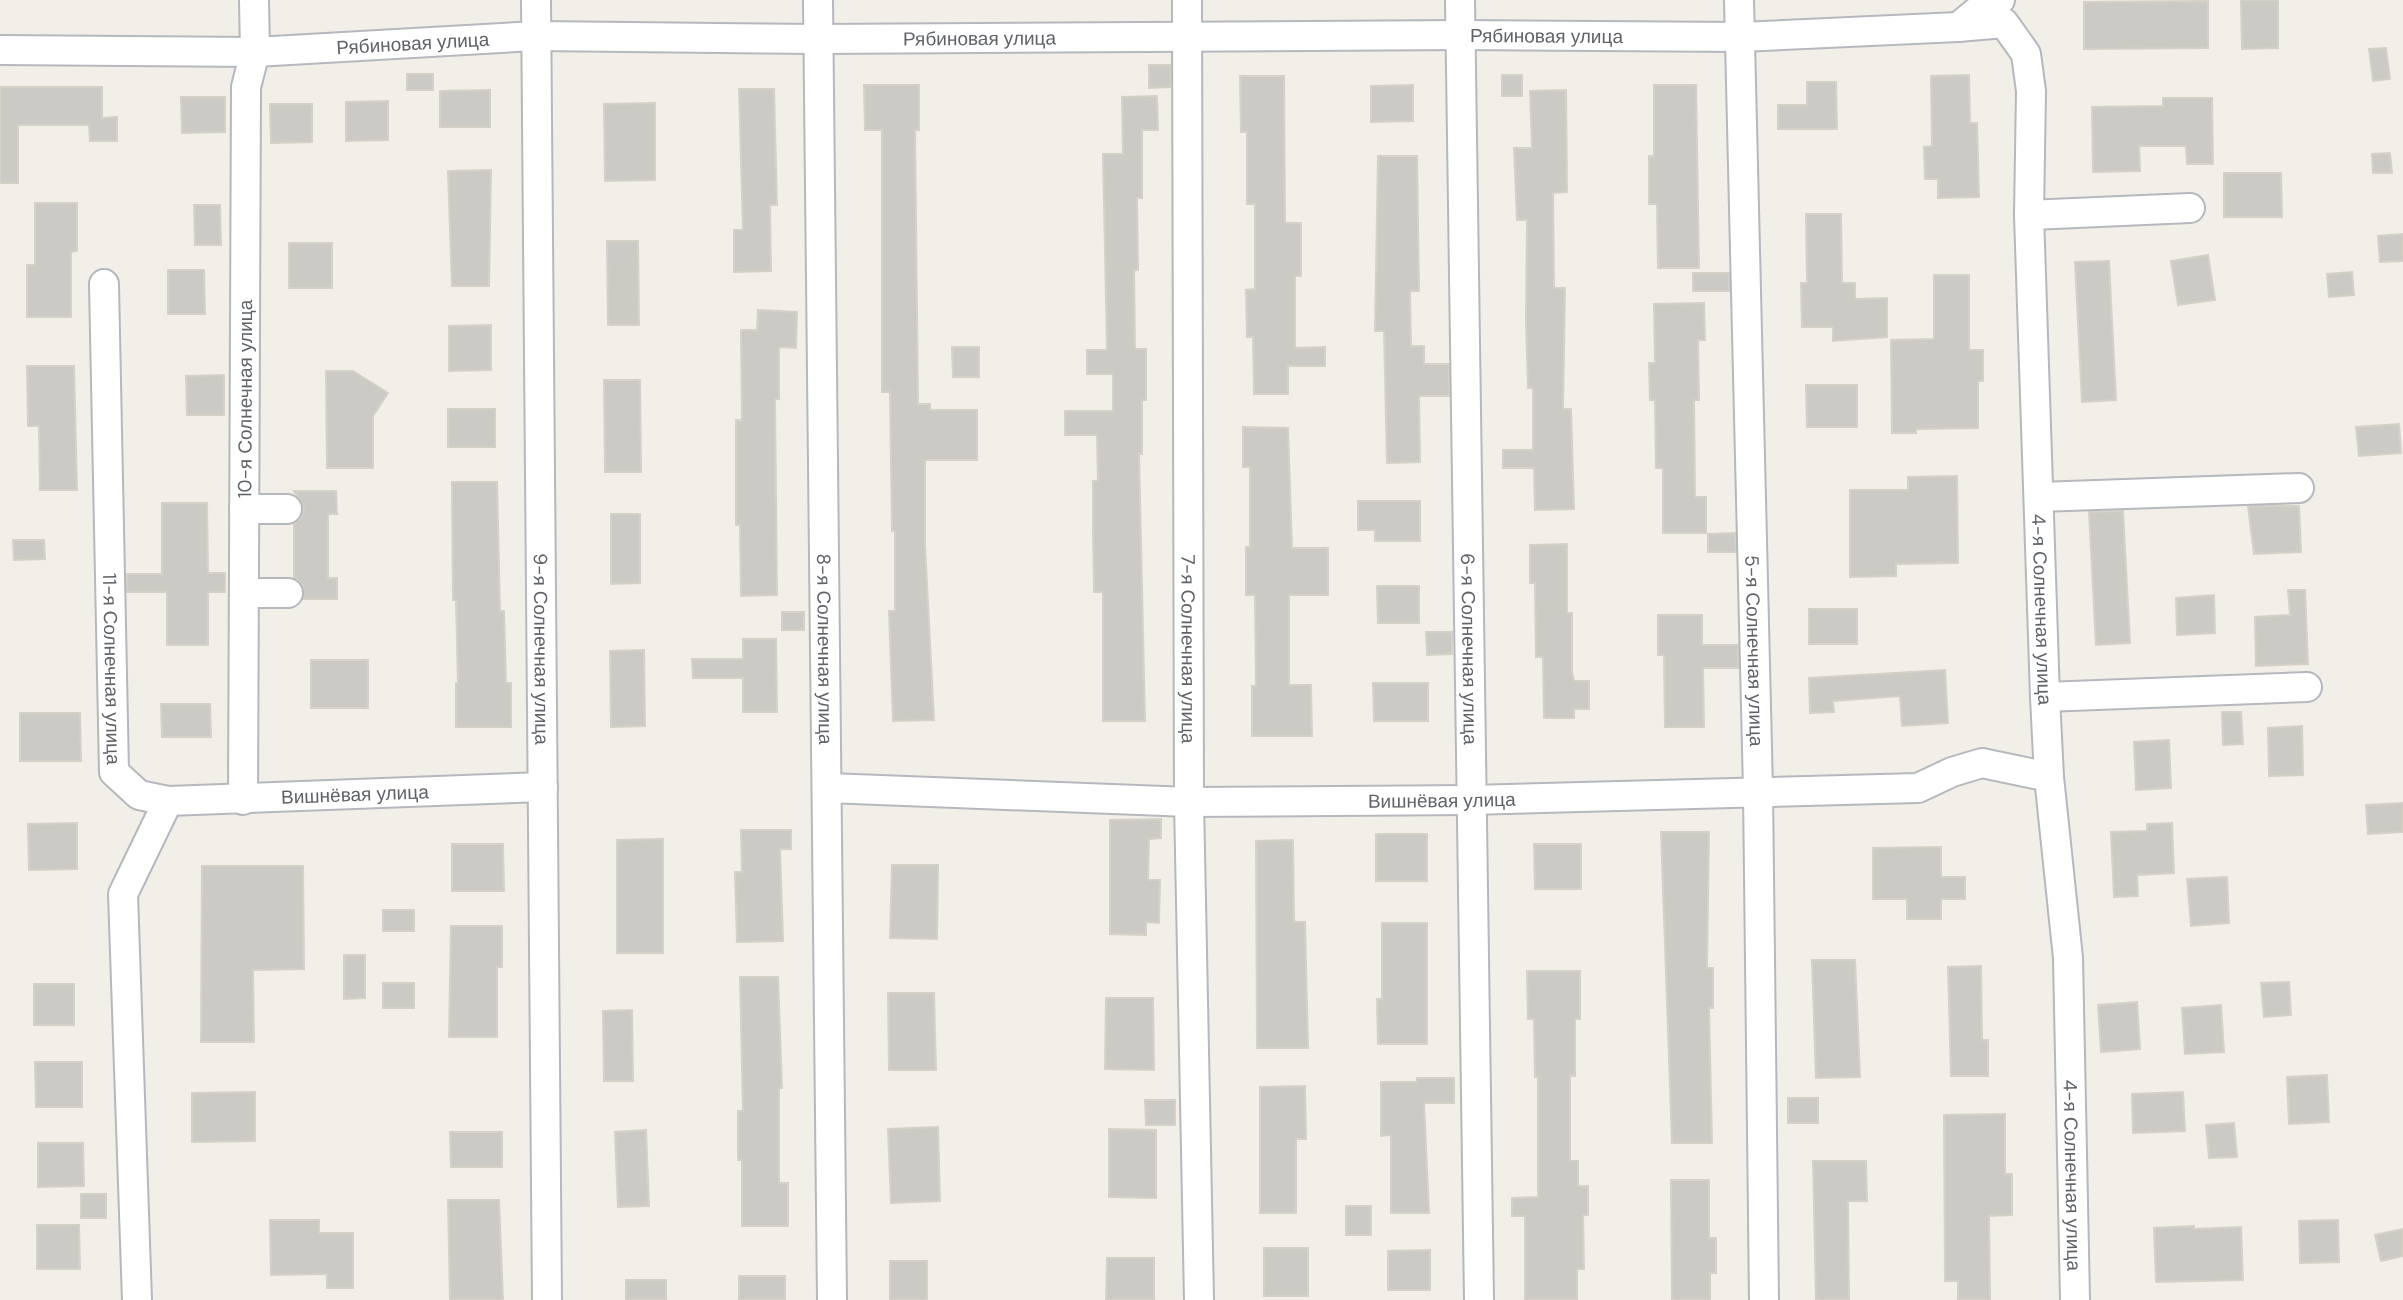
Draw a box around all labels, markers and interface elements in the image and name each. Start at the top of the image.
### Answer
street label: Рябиновая улица [1470,23,1624,49]
street label: Рябиновая улица [903,26,1057,51]
street label: Рябиновая улица [336,27,490,60]
street label: 10-я Солнечная улица [232,299,258,498]
street label: 4-я Солнечная улица [2026,513,2057,706]
street label: 9-я Солнечная улица [528,553,554,745]
street label: 8-я Солнечная улица [811,553,838,745]
street label: 6-я Солнечная улица [1455,553,1483,745]
street label: 7-я Солнечная улица [1175,554,1201,744]
street label: 5-я Солнечная улица [1739,555,1769,747]
street label: 11-я Солнечная улица [97,573,126,765]
street label: Вишнёвая улица [281,779,430,810]
street label: Вишнёвая улица [1368,787,1516,814]
street label: 4-я Солнечная улица [2057,1079,2086,1272]

